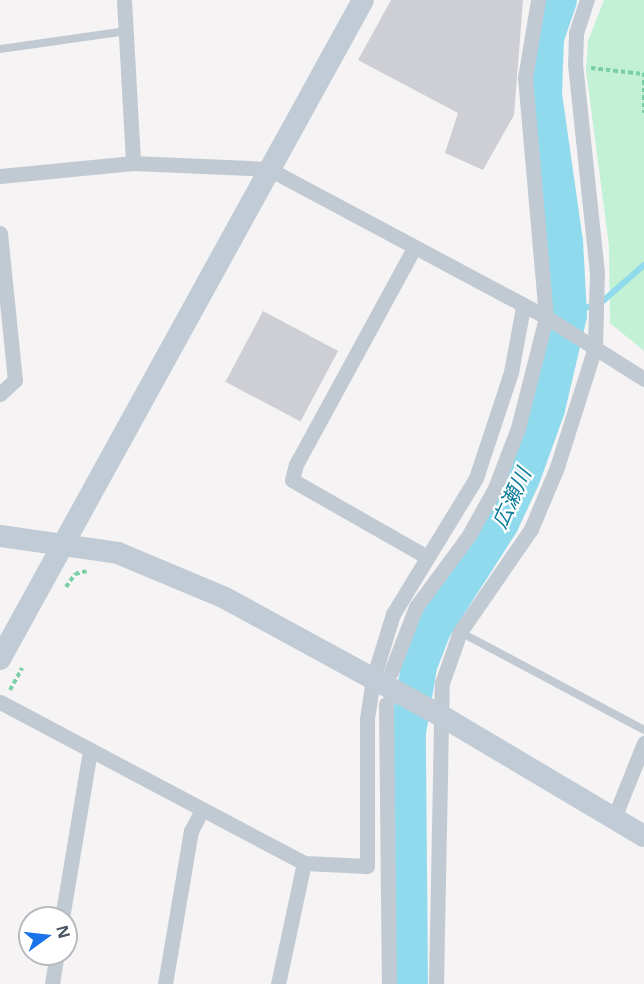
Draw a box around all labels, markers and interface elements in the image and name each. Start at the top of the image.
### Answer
water label: 広瀬川 [486,464,536,532]
north arrow [18,906,78,966]
text: N [51,923,76,941]

